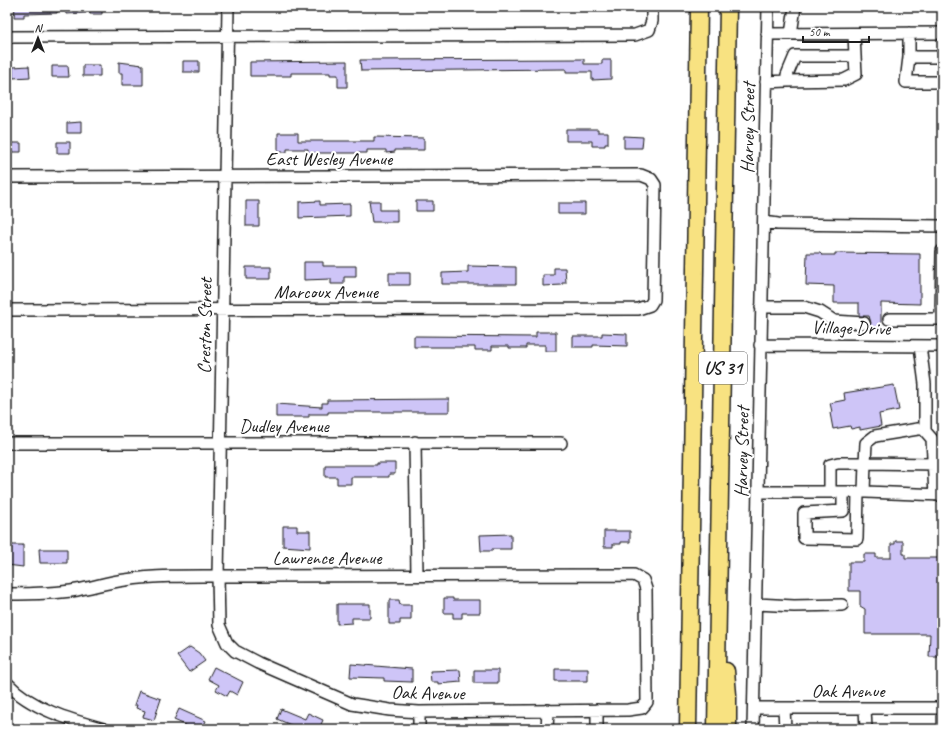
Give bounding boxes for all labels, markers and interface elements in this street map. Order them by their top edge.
north arrow [18,18,58,58]
scale bar [803,18,869,44]
text: N [35,21,44,35]
text: 50 m [809,24,831,40]
street label: Harvey Street [735,80,761,174]
street label: East Wesley Avenue [266,147,394,171]
street label: Creston Street [192,276,218,374]
street label: Marcoux Avenue [274,280,380,304]
street label: Village Drive [812,315,892,341]
road number: US 31 [699,352,747,384]
street label: Harvey Street [729,404,755,498]
street label: Dudley Avenue [239,414,331,438]
street label: Lawrence Avenue [273,546,383,570]
street label: Oak Avenue [811,679,886,703]
street label: Oak Avenue [391,680,467,706]

